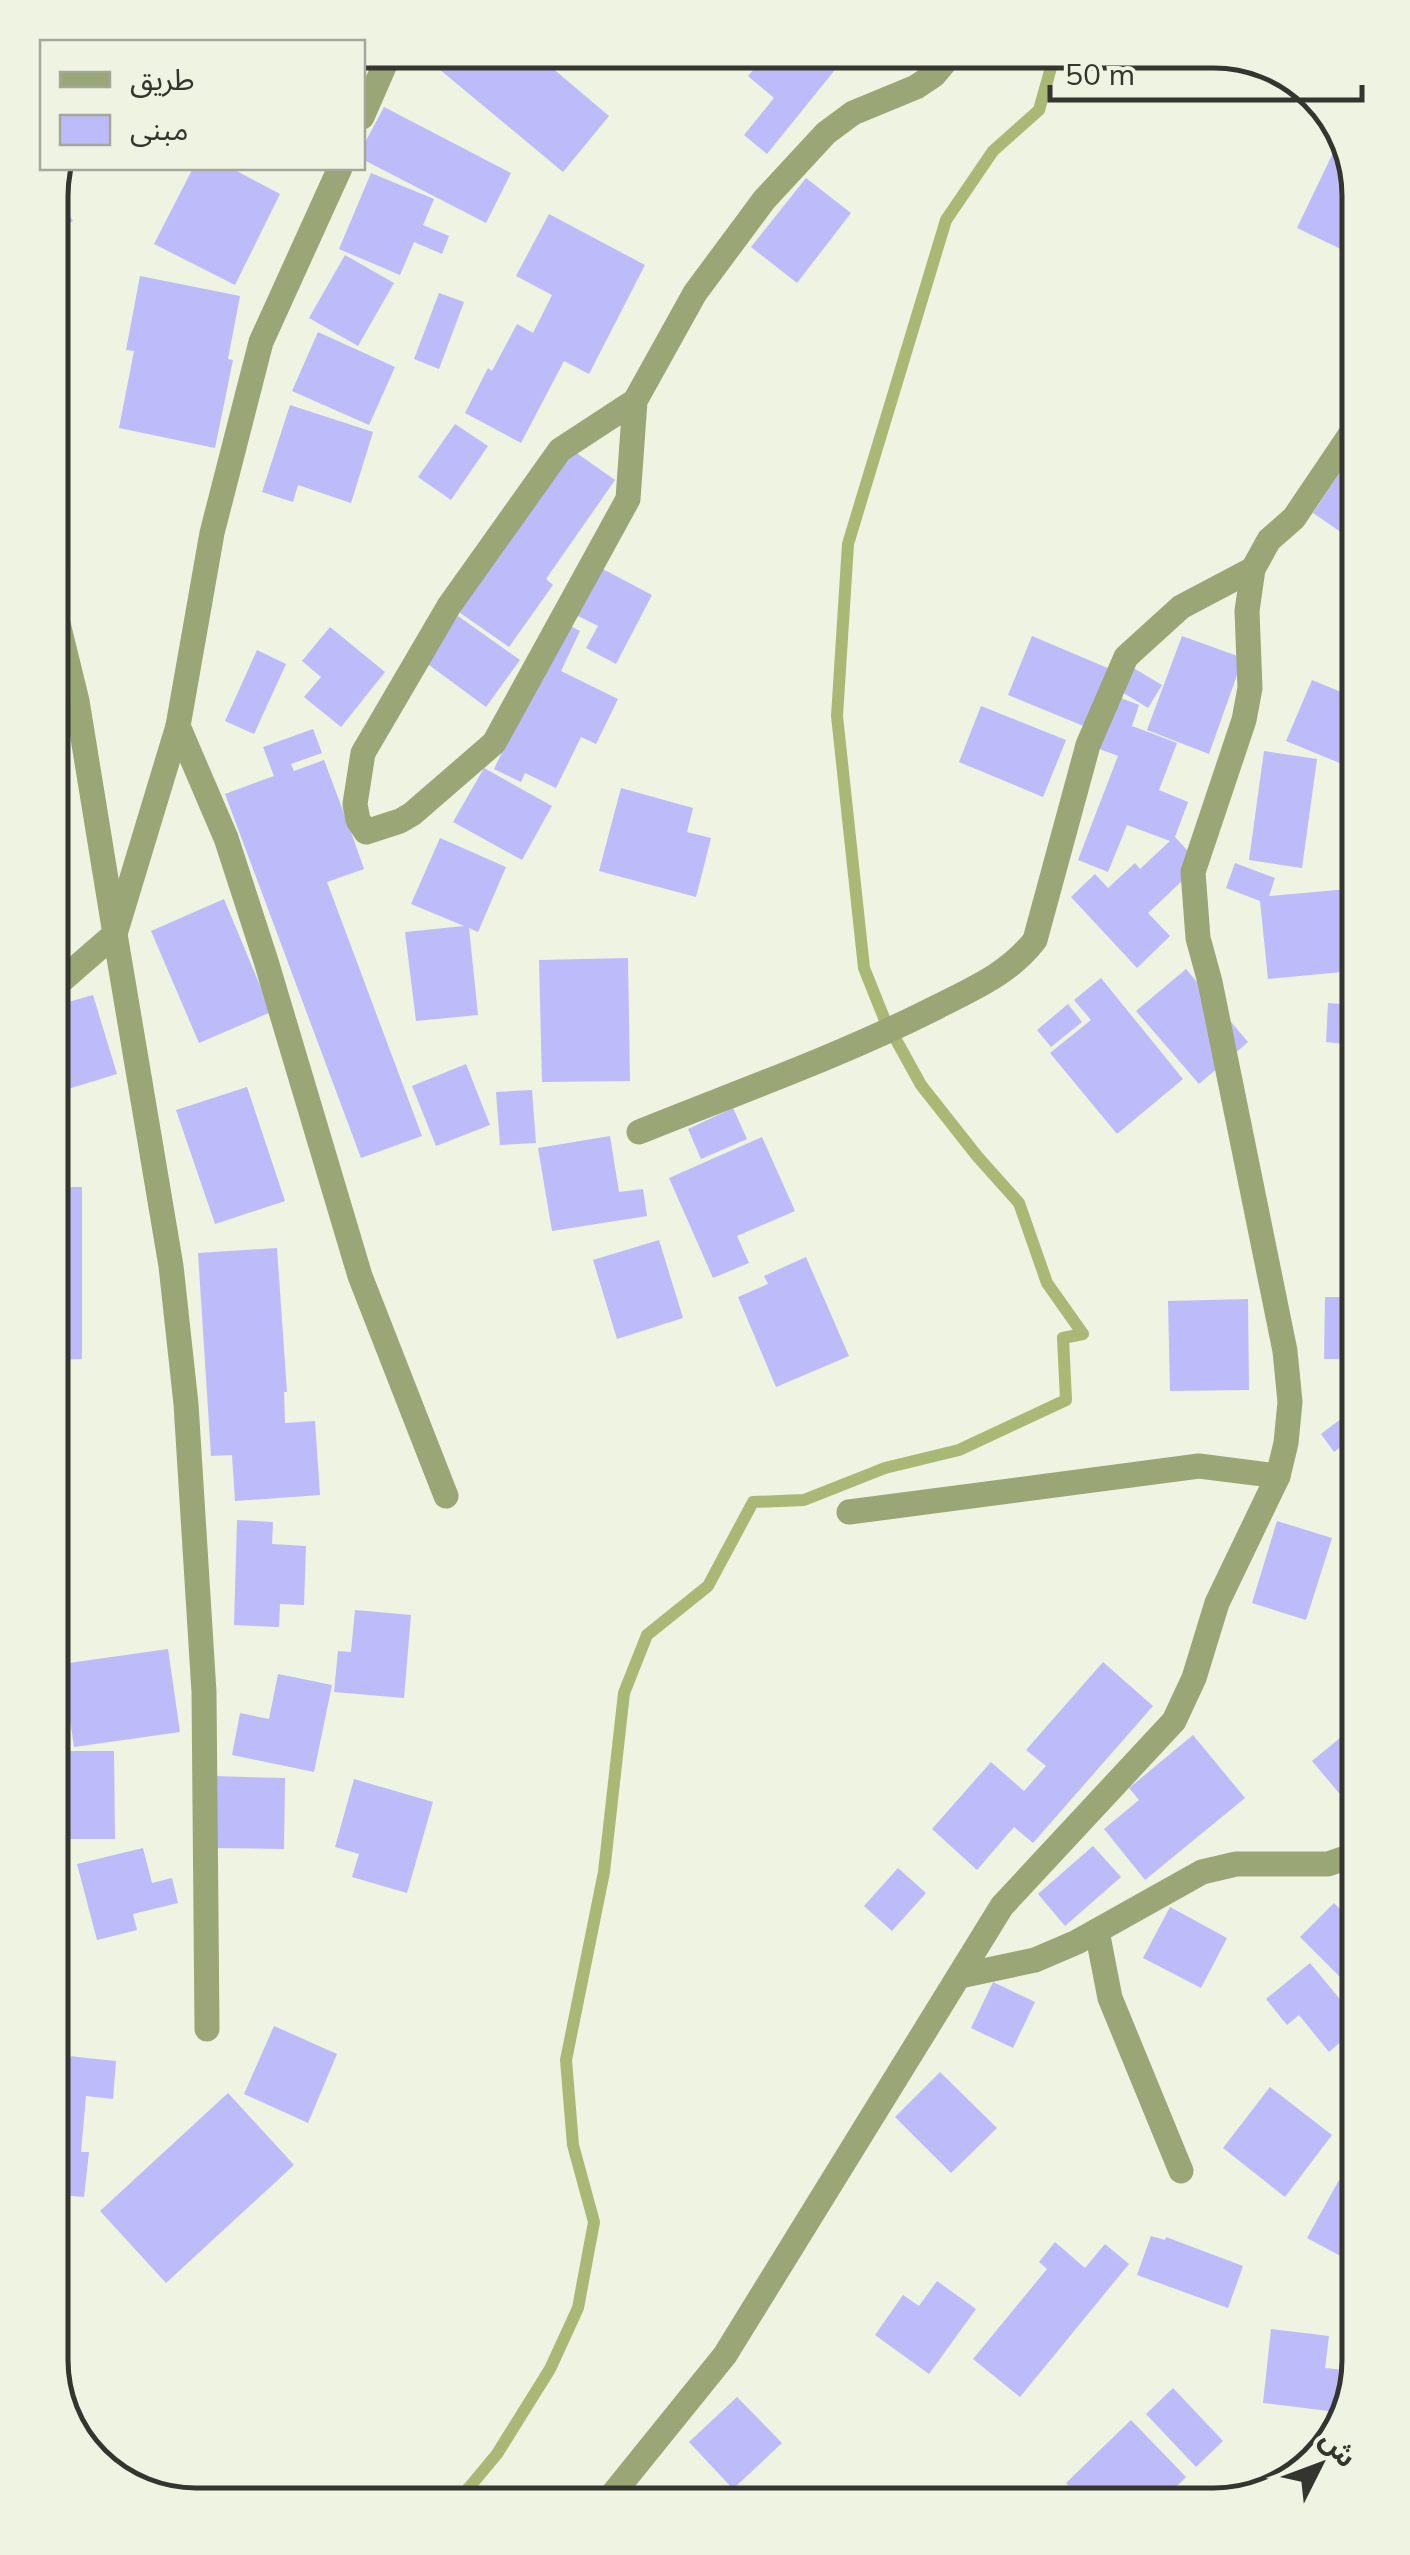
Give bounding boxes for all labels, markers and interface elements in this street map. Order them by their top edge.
legend [40,40,365,170]
scale bar [1050,40,1362,102]
text: 50 m [1065,55,1135,93]
text: طريق [130,60,195,98]
text: مبنى [130,110,188,148]
north arrow [1270,2415,1370,2515]
text: ش [1313,2422,1365,2474]

